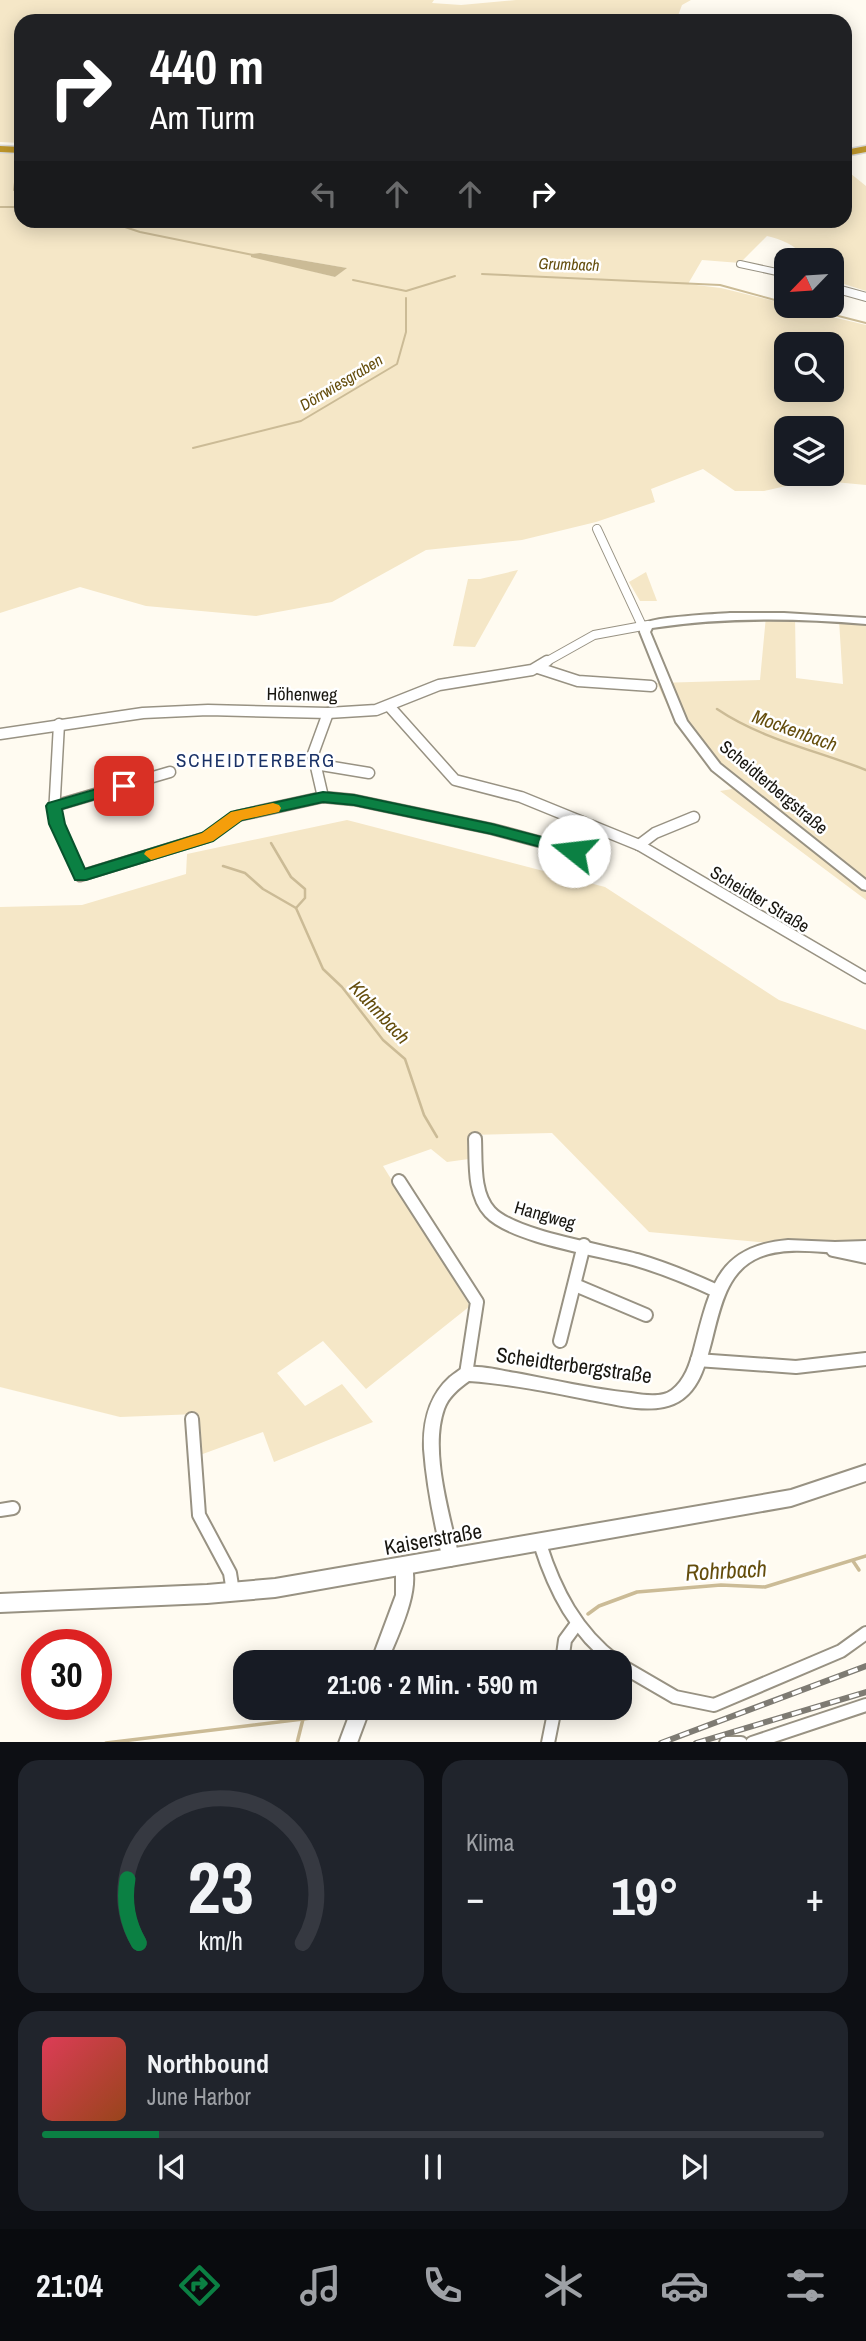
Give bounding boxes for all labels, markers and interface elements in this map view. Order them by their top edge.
text: 440 m [150,33,264,99]
icon: right [35,42,126,133]
text: Am Turm [150,96,255,139]
icon: left [305,175,343,213]
icon: ahead [378,175,416,213]
icon: ahead [451,175,489,213]
icon: right [524,175,562,213]
north arrow [774,248,844,318]
map controls [774,248,844,486]
water label: Grumbach [538,252,600,276]
button: search [774,332,844,402]
water label: Dörrwiesgraben [295,349,387,415]
button: layers [774,416,844,486]
street label: Höhenweg [267,681,338,707]
water label: Mockenbach [749,703,841,757]
street label: Scheidterbergstraße [714,734,834,840]
district label: SCHEIDTERBERG [176,747,336,773]
pin [94,756,154,816]
icon: arrive [105,767,143,805]
position arrow [537,814,611,888]
street label: Scheidter Straße [706,860,814,938]
water label: Klahmbach [344,975,416,1049]
street label: Hangweg [512,1194,579,1236]
street label: Scheidterbergstraße [494,1340,654,1390]
street label: Kaiserstraße [382,1516,484,1562]
water label: Rohrbach [684,1552,768,1588]
speed limit sign: 30 [21,1629,112,1720]
text: 21:06 · 2 Min. · 590 m [327,1667,538,1702]
text: Klima [466,1827,514,1858]
text: 23 [188,1838,254,1936]
text: 19° [611,1861,679,1931]
text: − [466,1872,484,1923]
text: + [806,1872,824,1923]
text: km/h [199,1923,243,1957]
text: Northbound [147,2046,269,2081]
text: June Harbor [147,2081,251,2112]
icon: previous [153,2148,191,2186]
icon: pause [414,2148,452,2186]
icon: next [675,2148,713,2186]
icon: directions [175,2261,224,2310]
icon: music [296,2261,345,2310]
icon: phone [418,2261,467,2310]
icon: climate [539,2261,588,2310]
icon: car [660,2261,709,2310]
icon: filters [781,2261,830,2310]
text: 21:04 [36,2264,103,2307]

